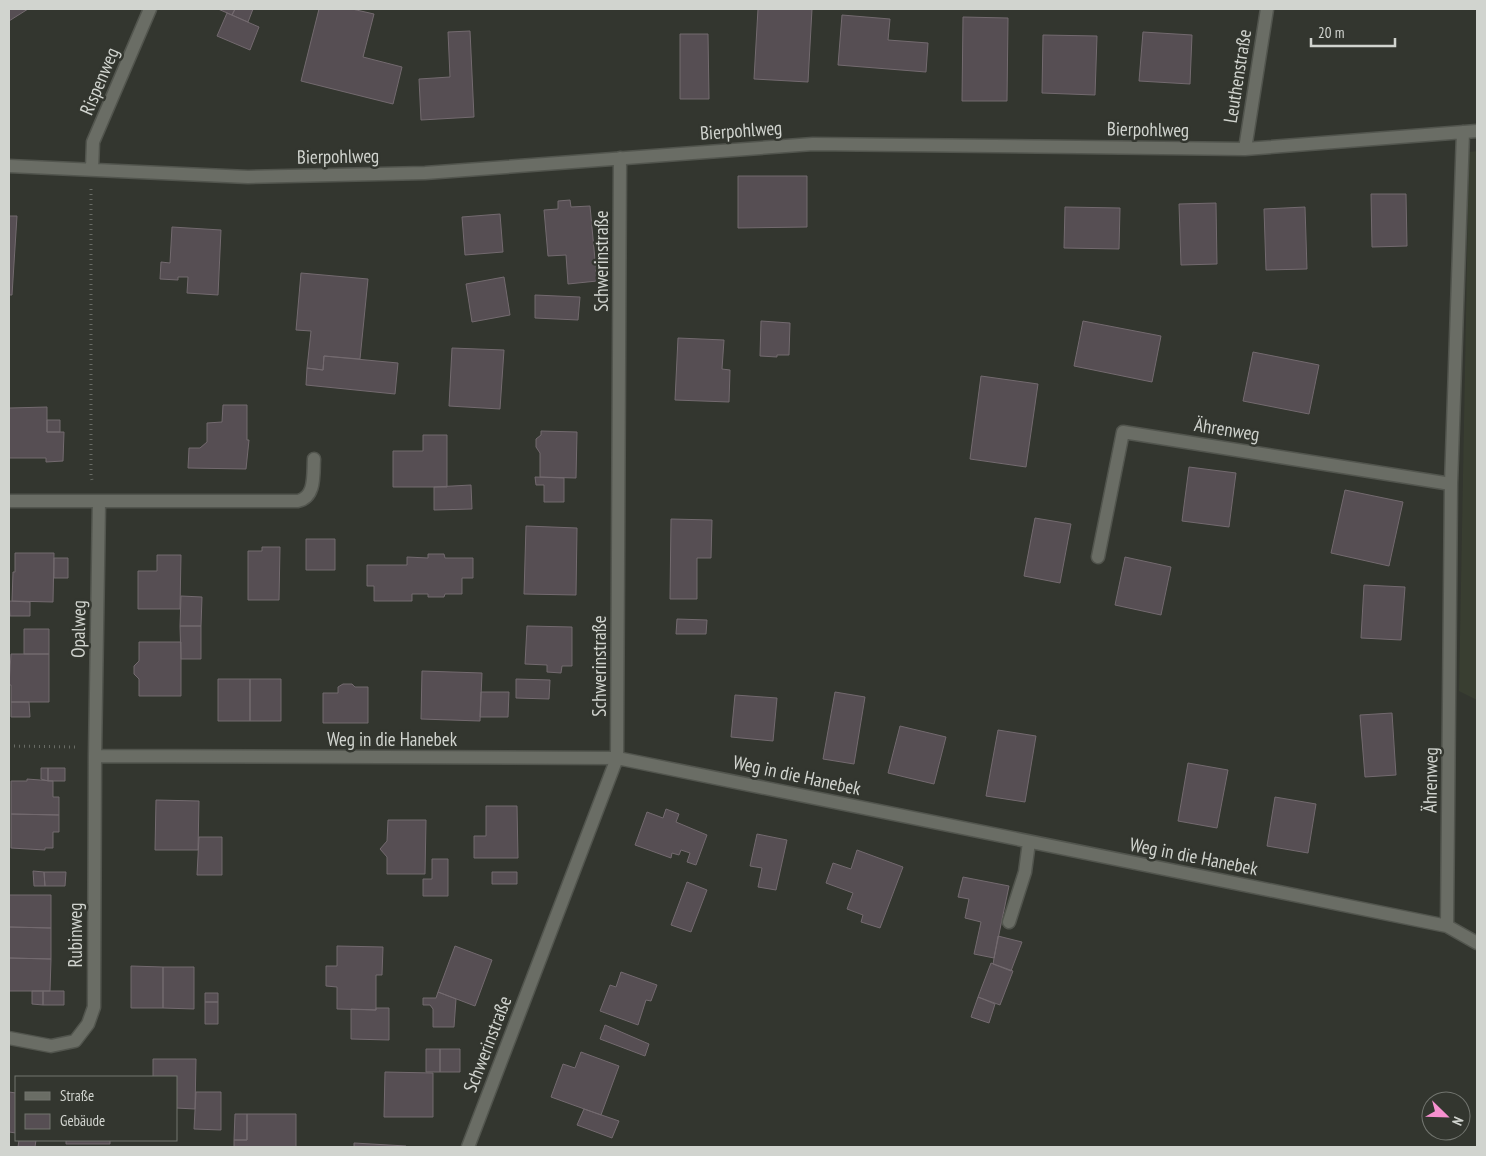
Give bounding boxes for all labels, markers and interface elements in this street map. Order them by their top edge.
scale bar [1311,15,1395,47]
text: 20 m [1318,23,1344,42]
street label: Leuthenstraße [1218,27,1256,125]
street label: Rispenweg [74,44,124,118]
street label: Bierpohlweg [699,115,783,145]
street label: Bierpohlweg [1107,116,1189,142]
street label: Bierpohlweg [297,143,379,169]
street label: Schwerinstraße [589,210,613,312]
street label: Ährenweg [1193,412,1261,446]
street label: Opalweg [65,600,91,658]
street label: Schwerinstraße [587,615,611,717]
street label: Weg in die Hanebek [327,727,458,751]
street label: Ährenweg [1417,747,1443,813]
street label: Weg in die Hanebek [731,750,864,800]
street label: Weg in die Hanebek [1128,832,1261,880]
street label: Rubinweg [63,902,87,968]
street label: Schwerinstraße [458,992,516,1096]
legend [15,1076,178,1141]
text: Straße [60,1086,94,1105]
north arrow [1421,1091,1471,1141]
text: Gebäude [60,1111,105,1130]
text: N [1448,1114,1468,1128]

